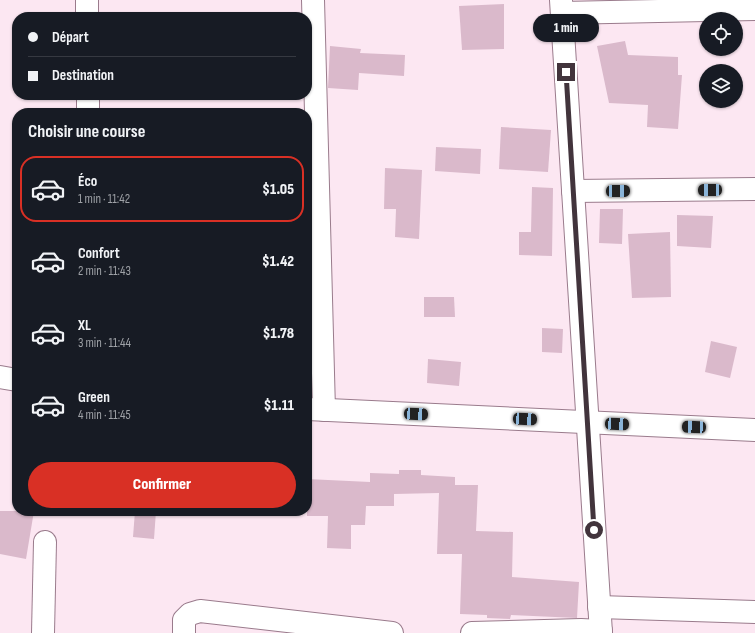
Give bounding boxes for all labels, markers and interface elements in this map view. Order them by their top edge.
map controls [699,12,743,108]
button: locate [699,12,743,56]
callout: 1 min [533,14,599,42]
text: 1 min [554,20,578,36]
text: Départ [52,28,89,47]
route end [557,63,575,81]
button: layers [699,64,743,108]
text: Destination [52,66,114,85]
text: Choisir une course [28,121,145,142]
icon: car [30,171,66,207]
text: Éco [78,172,97,191]
text: $1.05 [262,180,294,199]
car [698,184,722,196]
car [606,185,630,197]
text: 1 min · 11:42 [78,191,130,207]
icon: car [30,243,66,279]
text: Confort [78,244,120,263]
text: $1.42 [262,252,294,271]
text: 2 min · 11:43 [78,263,131,279]
icon: car [30,315,66,351]
text: XL [78,316,91,335]
text: $1.78 [263,324,294,343]
text: 3 min · 11:44 [78,335,131,351]
icon: car [30,387,66,423]
text: Green [78,388,110,407]
text: $1.11 [264,396,294,415]
text: 4 min · 11:45 [78,407,131,423]
car [404,407,428,421]
car [513,412,537,426]
car [605,417,629,431]
car [682,421,706,433]
button: Confirmer [28,462,296,508]
route start [585,521,603,539]

